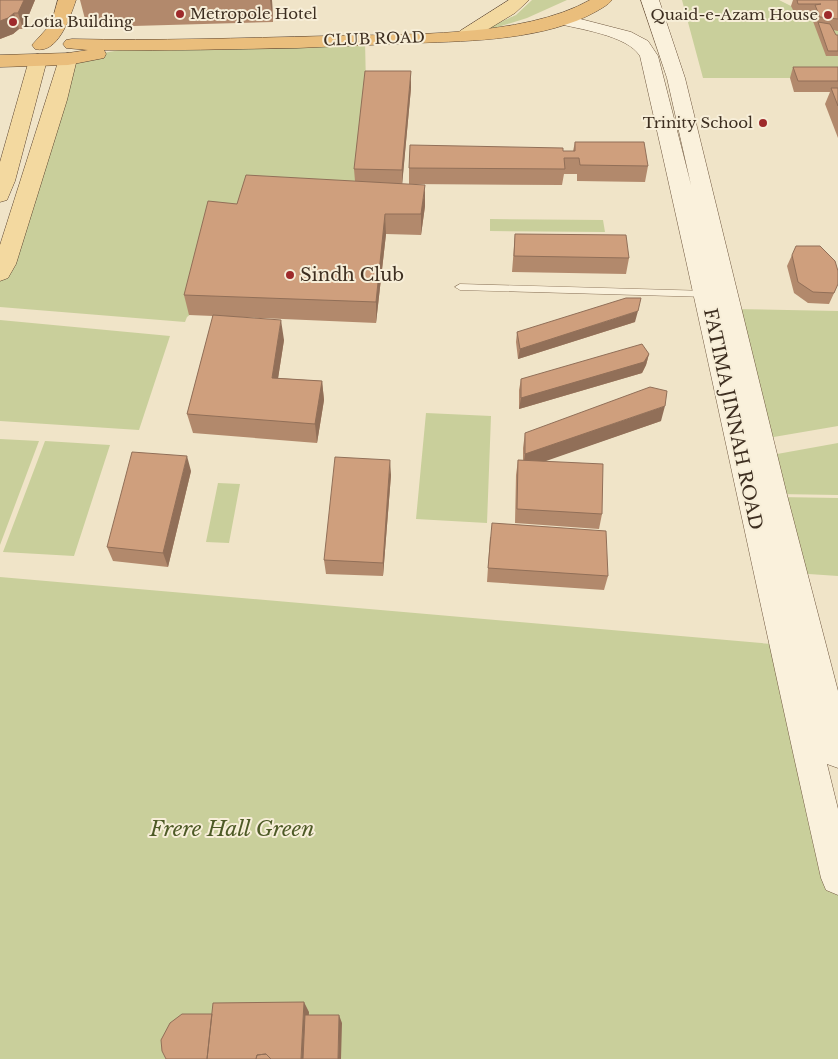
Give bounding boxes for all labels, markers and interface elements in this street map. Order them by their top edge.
place label: Metropole Hotel [190,4,317,23]
place label: Quaid-e-Azam House [651,5,818,24]
marker: Metropole Hotel [174,8,186,20]
marker: Quaid-e-Azam House [822,9,834,21]
place label: Lotia Building [23,12,134,31]
marker: Lotia Building [7,16,19,28]
street label: CLUB ROAD [323,27,425,50]
place label: Trinity School [643,113,753,132]
marker: Trinity School [757,117,769,129]
place label: Sindh Club [300,264,404,286]
marker: Sindh Club [284,269,296,281]
street label: FATIMA JINNAH ROAD [699,306,767,532]
park label: Frere Hall Green [149,816,314,842]

